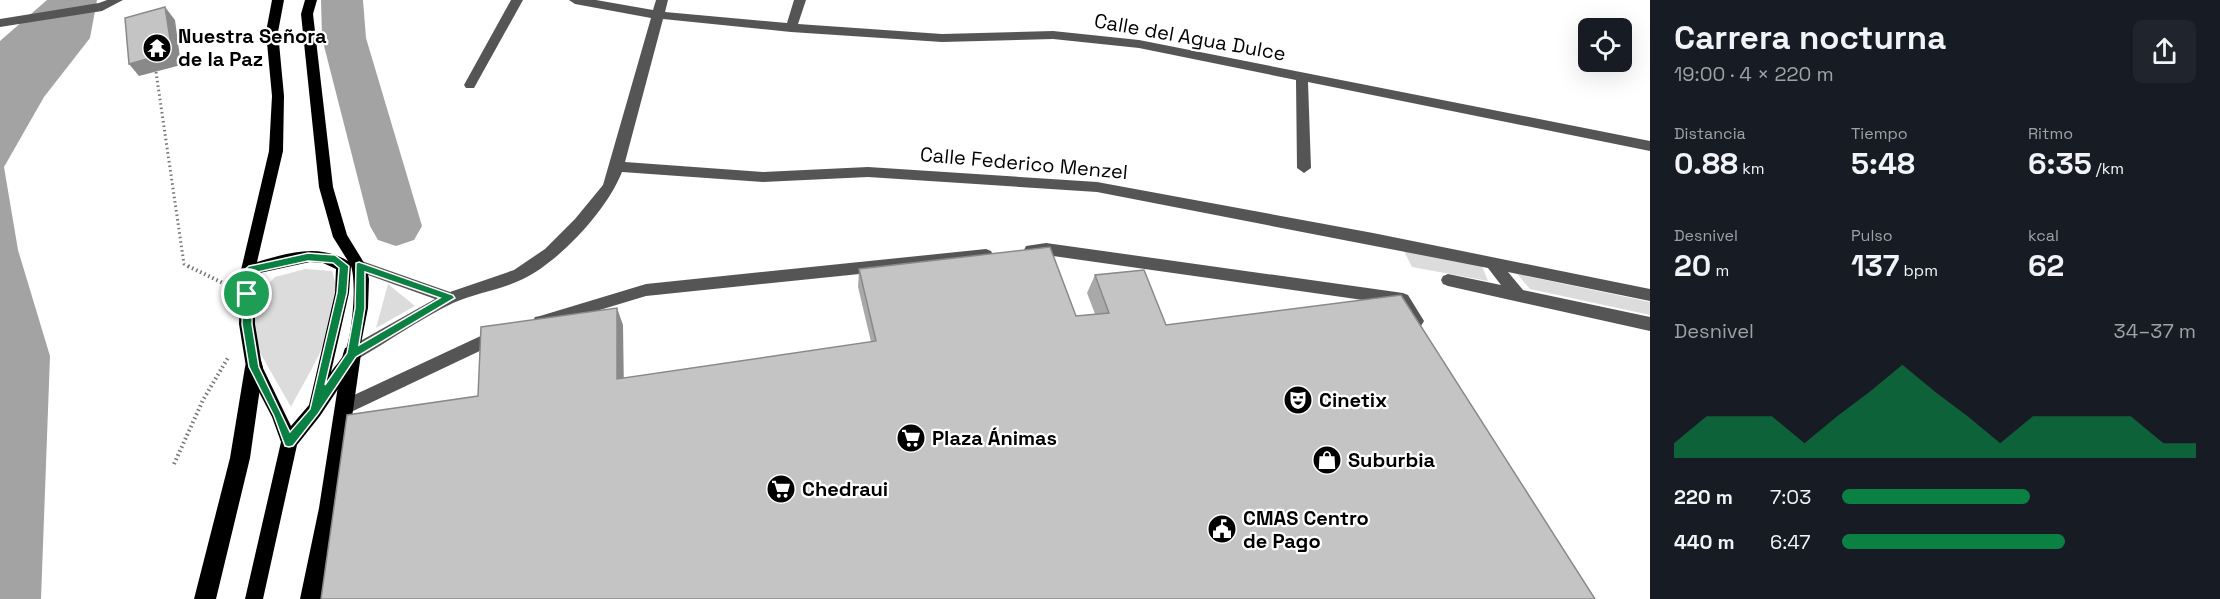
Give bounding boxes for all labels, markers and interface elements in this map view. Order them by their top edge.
street label: Calle del Agua Dulce [1092,7,1288,67]
text: Carrera nocturna [1674,17,1946,59]
map controls [1578,18,1632,72]
button: locate [1578,18,1632,72]
button: share [2133,20,2196,83]
place label: Nuestra Señora de la Paz [178,23,327,72]
temple icon: Nuestra Señora de la Paz [141,32,173,64]
text: 19:00 · 4 × 220 m [1674,61,1834,87]
text: Distancia [1674,123,1746,144]
text: Tiempo [1851,123,1908,144]
text: Ritmo [2028,123,2073,144]
street label: Calle Federico Menzel [919,141,1129,185]
text: 0.88 [1674,144,1738,183]
text: 5:48 [1851,144,1915,183]
text: 6:35 [2028,144,2092,183]
text: km [1738,158,1765,179]
text: /km [2092,158,2124,179]
text: Desnivel [1674,225,1738,246]
text: Pulso [1851,225,1893,246]
text: kcal [2028,225,2059,246]
text: 20 [1674,246,1711,285]
text: 137 [1851,246,1899,285]
text: 62 [2028,246,2064,285]
text: m [1711,260,1729,281]
text: bpm [1899,260,1938,281]
pin [221,268,272,319]
icon: arrive [230,277,263,310]
text: Desnivel [1674,318,1754,344]
text: 34–37 m [2114,318,2196,344]
theatre icon: Cinetix [1282,384,1314,416]
place label: Cinetix [1319,387,1387,413]
supermarket icon: Plaza Ánimas [895,422,927,454]
place label: Plaza Ánimas [932,425,1057,451]
shop icon: Suburbia [1311,444,1343,476]
place label: Suburbia [1348,447,1436,473]
supermarket icon: Chedraui [765,473,797,505]
place label: Chedraui [802,476,888,502]
text: 220 m [1674,484,1733,510]
text: 7:03 [1770,484,1811,510]
place label: CMAS Centro de Pago [1243,505,1369,554]
public building icon: CMAS Centro de Pago [1206,513,1238,545]
text: 440 m [1674,529,1735,555]
text: 6:47 [1770,529,1810,555]

